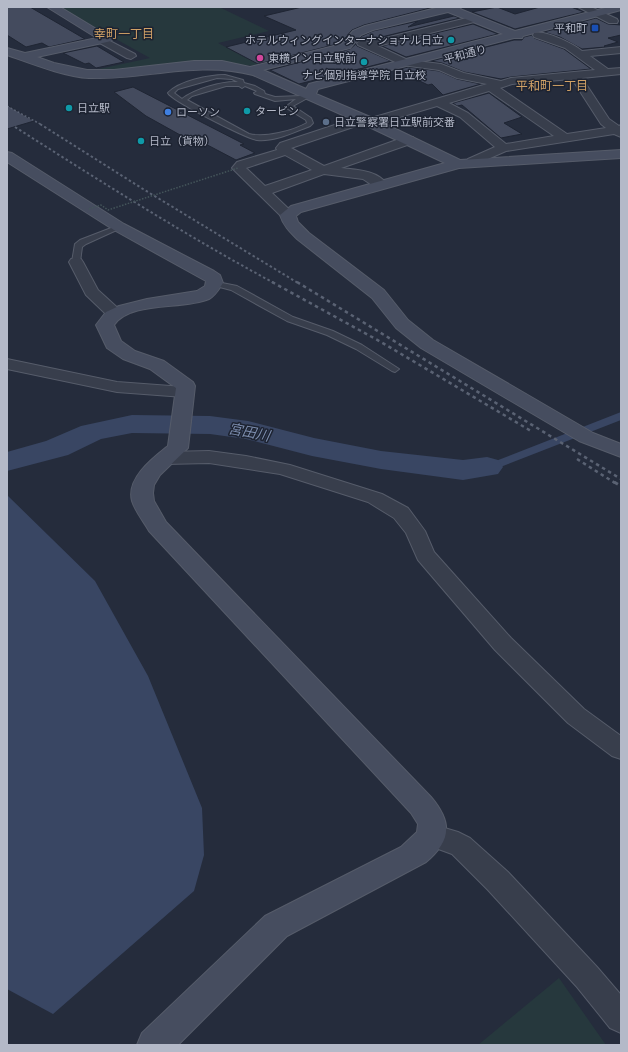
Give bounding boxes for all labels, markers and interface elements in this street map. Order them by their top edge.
place label: 平和町 [554,22,587,35]
marker: 平和町 [590,23,600,33]
district label: 幸町一丁目 [94,27,154,41]
place label: ホテルウィングインターナショナル日立 [245,34,443,47]
marker: ホテルウィングインターナショナル日立 [446,35,456,45]
street label: 平和通り [442,43,488,66]
place label: 東横イン日立駅前 [268,52,356,65]
marker: 東横イン日立駅前 [255,53,265,63]
marker: ナビ個別指導学院 日立校 [359,57,369,67]
place label: ナビ個別指導学院 日立校 [302,69,426,82]
district label: 平和町一丁目 [516,79,588,93]
place label: 日立駅 [77,102,110,115]
marker: 日立駅 [64,103,74,113]
place label: タービン [255,105,299,118]
place label: ローソン [176,106,220,119]
marker: タービン [242,106,252,116]
marker: ローソン [163,107,173,117]
place label: 日立警察署日立駅前交番 [334,116,455,129]
marker: 日立警察署日立駅前交番 [321,117,331,127]
place label: 日立（貨物） [149,135,215,148]
marker: 日立（貨物） [136,136,146,146]
water label: 宮田川 [227,420,273,445]

